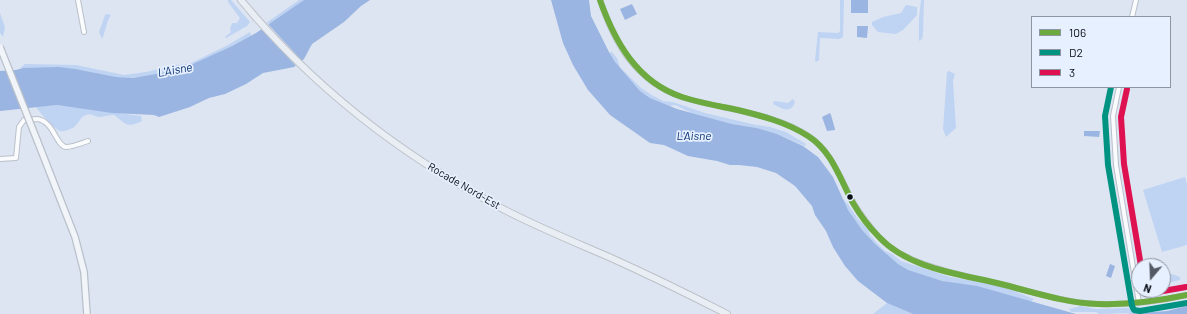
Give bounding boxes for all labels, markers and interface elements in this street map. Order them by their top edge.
legend [1031,16,1171,88]
text: 106 [1069,25,1086,39]
text: D2 [1069,45,1083,59]
water label: L'Aisne [157,60,193,80]
text: 3 [1069,65,1075,79]
water label: L'Aisne [677,129,711,143]
street label: Rocade Nord-Est [425,160,503,212]
unlabelled marker [845,192,855,202]
north arrow [1131,258,1171,298]
text: N [1142,282,1153,296]

